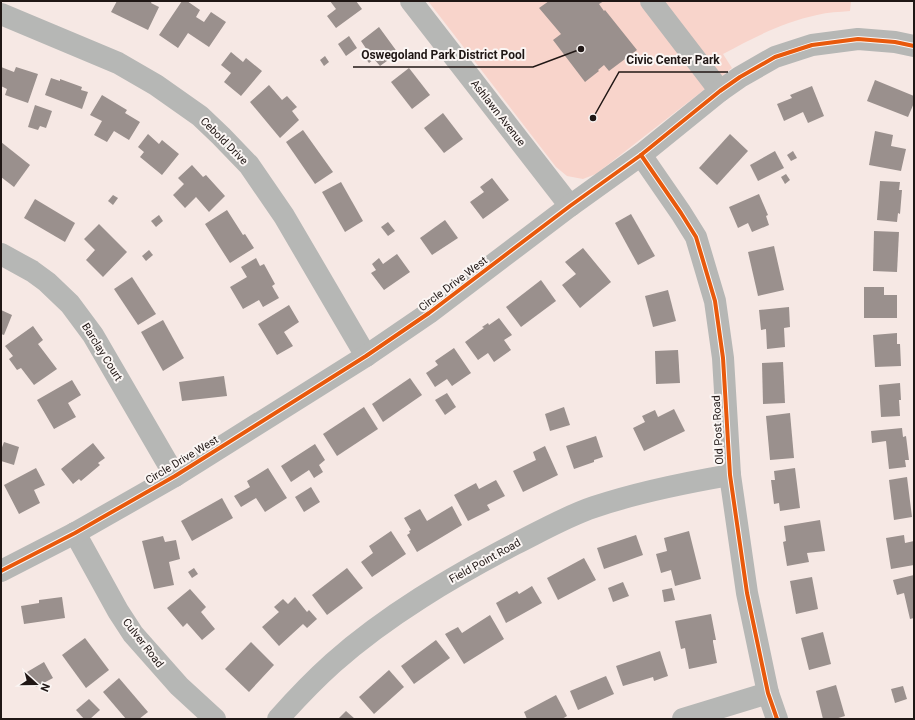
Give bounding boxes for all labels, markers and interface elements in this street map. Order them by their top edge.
callout: Oswegoland Park District Pool [353,43,533,67]
text: Oswegoland Park District Pool [361,48,525,62]
callout: Civic Center Park [619,48,728,72]
text: Civic Center Park [626,53,720,67]
street label: Ashlawn Avenue [468,77,528,149]
street label: Cebold Drive [198,115,251,168]
street label: Circle Drive West [416,254,490,314]
street label: Barclay Court [79,321,125,384]
street label: Old Post Road [710,395,726,465]
street label: Circle Drive West [143,433,221,487]
street label: Field Point Road [447,536,523,586]
street label: Culver Road [120,616,166,670]
north arrow [16,664,56,704]
text: N [37,681,52,694]

